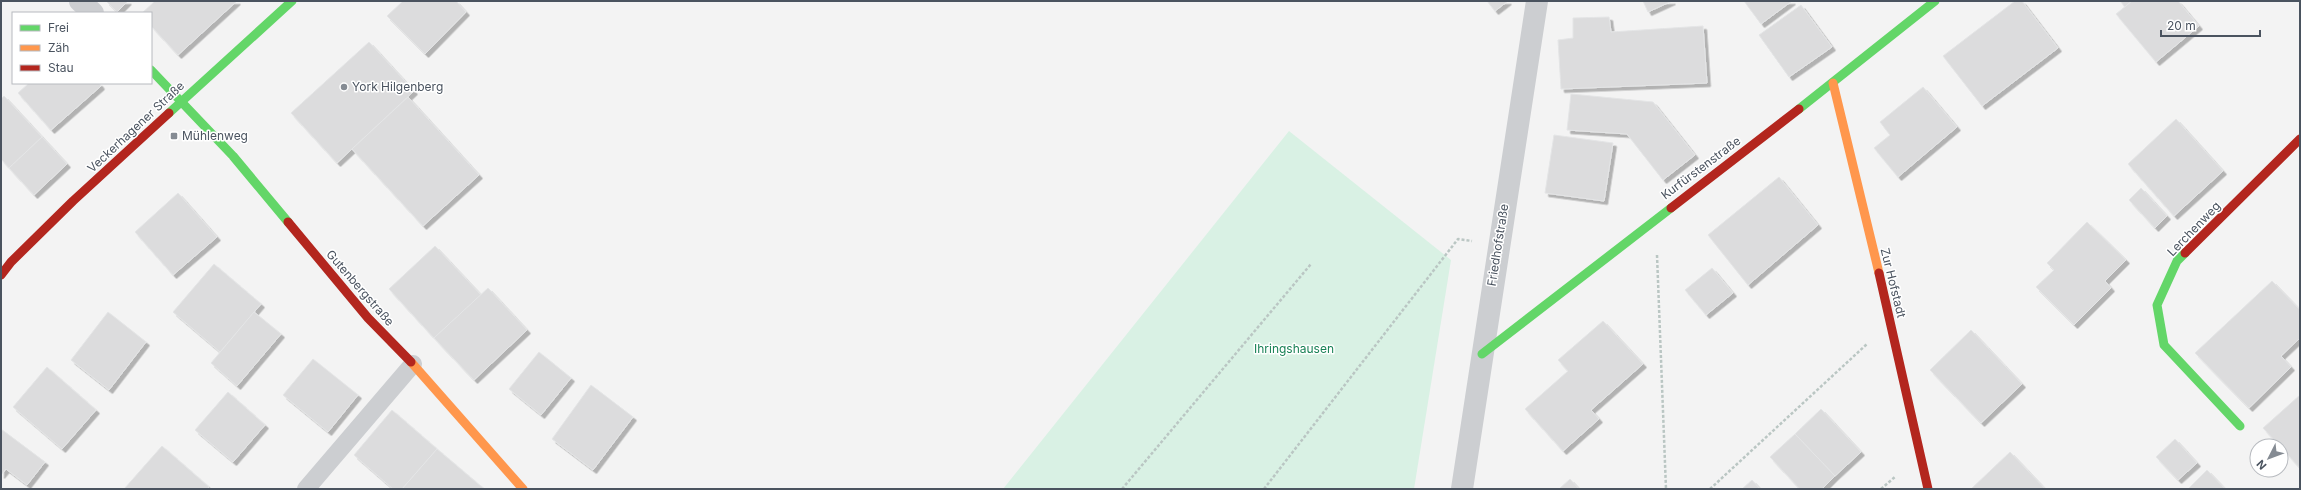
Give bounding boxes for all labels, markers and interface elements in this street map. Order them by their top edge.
legend [12,12,152,84]
scale bar [2161,12,2260,38]
text: 20 m [2167,18,2196,33]
text: Frei [48,20,69,35]
text: Zäh [48,40,69,55]
text: Stau [48,60,74,75]
street label: Veckerhagener Straße [84,78,187,175]
place label: York Hilgenberg [352,79,443,94]
marker: York Hilgenberg [339,82,349,92]
place label: Mühlenweg [182,128,248,143]
marker: Mühlenweg [169,131,179,141]
street label: Kurfürstenstraße [1658,133,1743,202]
street label: Lerchenweg [2164,198,2223,259]
street label: Friedhofstraße [1484,203,1511,287]
street label: Zur Hofstadt [1878,246,1909,319]
street label: Gutenbergstraße [323,247,397,329]
park label: Ihringshausen [1254,341,1334,356]
north arrow [2249,438,2289,478]
text: N [2254,457,2270,472]

